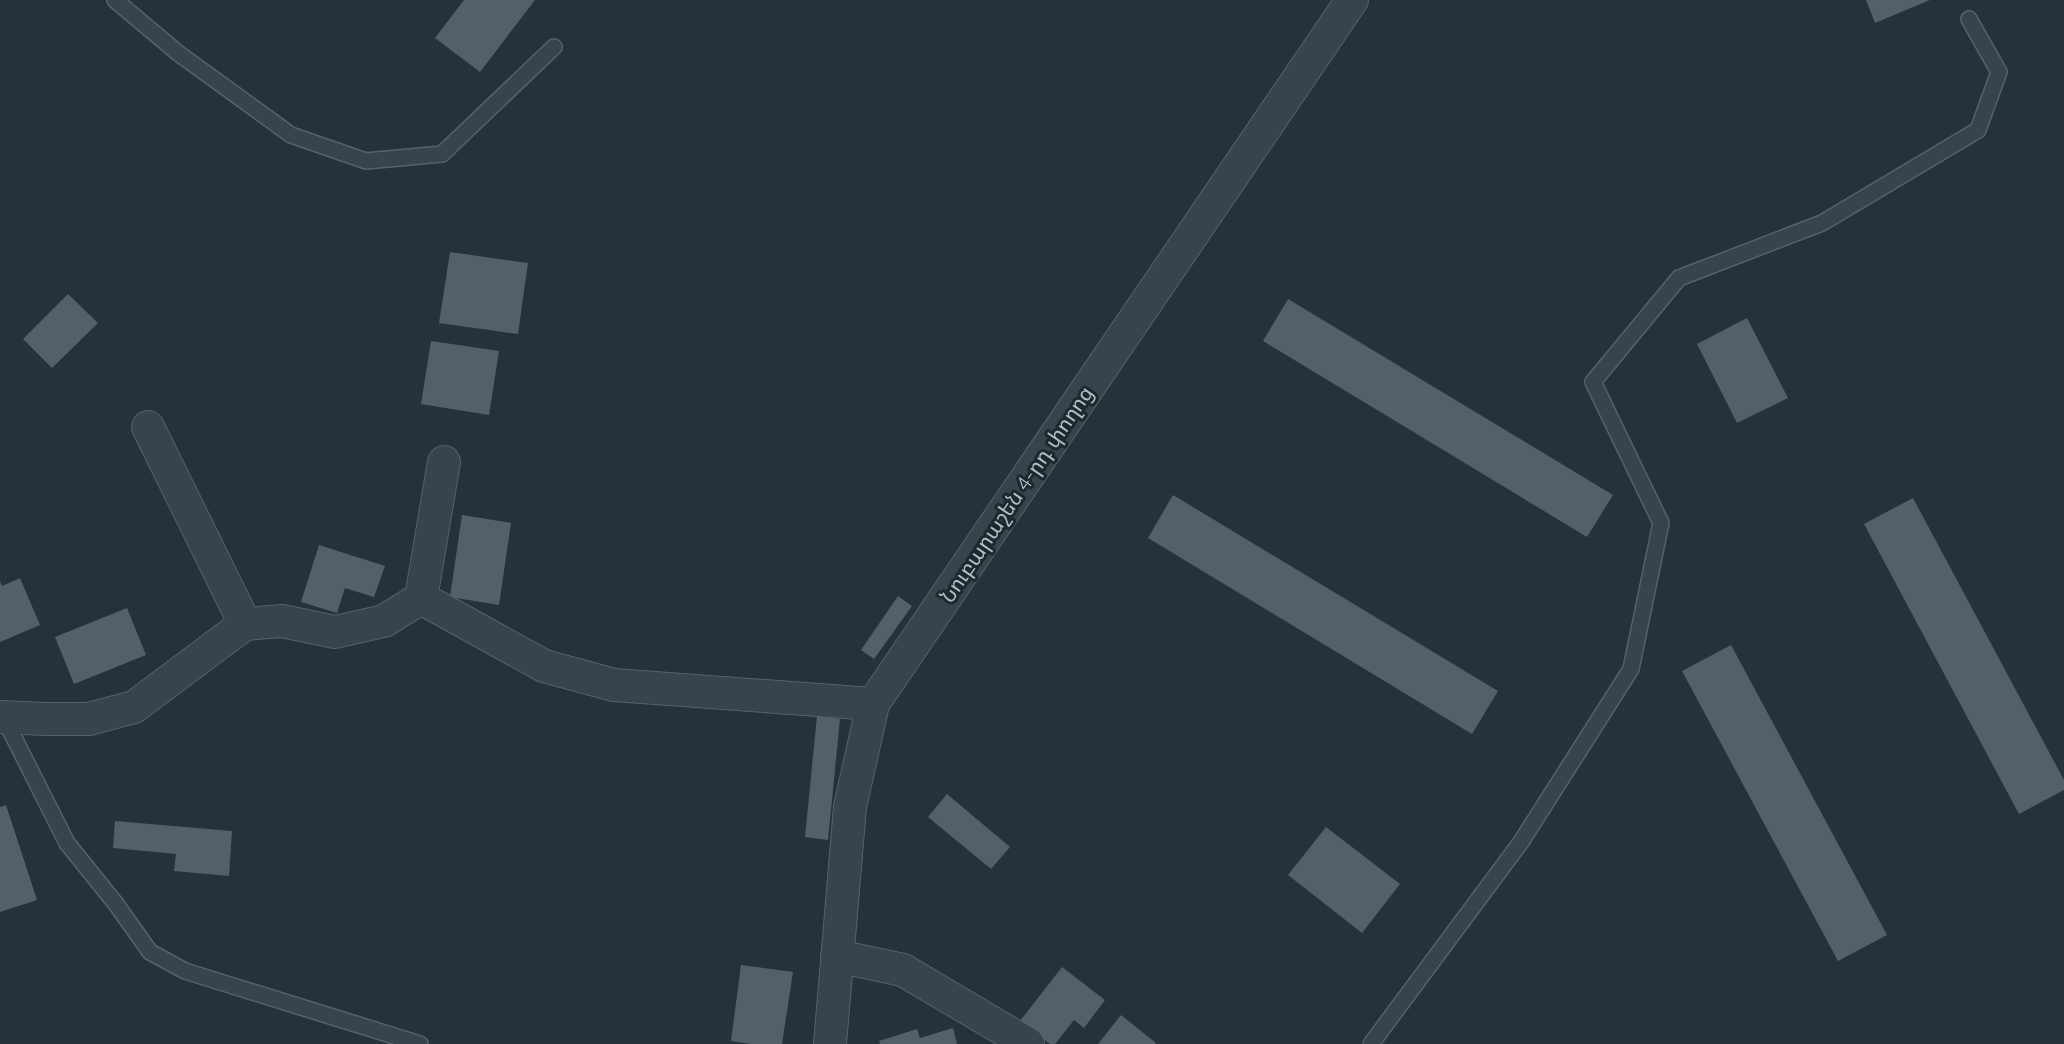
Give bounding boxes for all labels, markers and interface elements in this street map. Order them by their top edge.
street label: Նուբարաշեն 4-րդ փողոց [934,381,1098,607]

